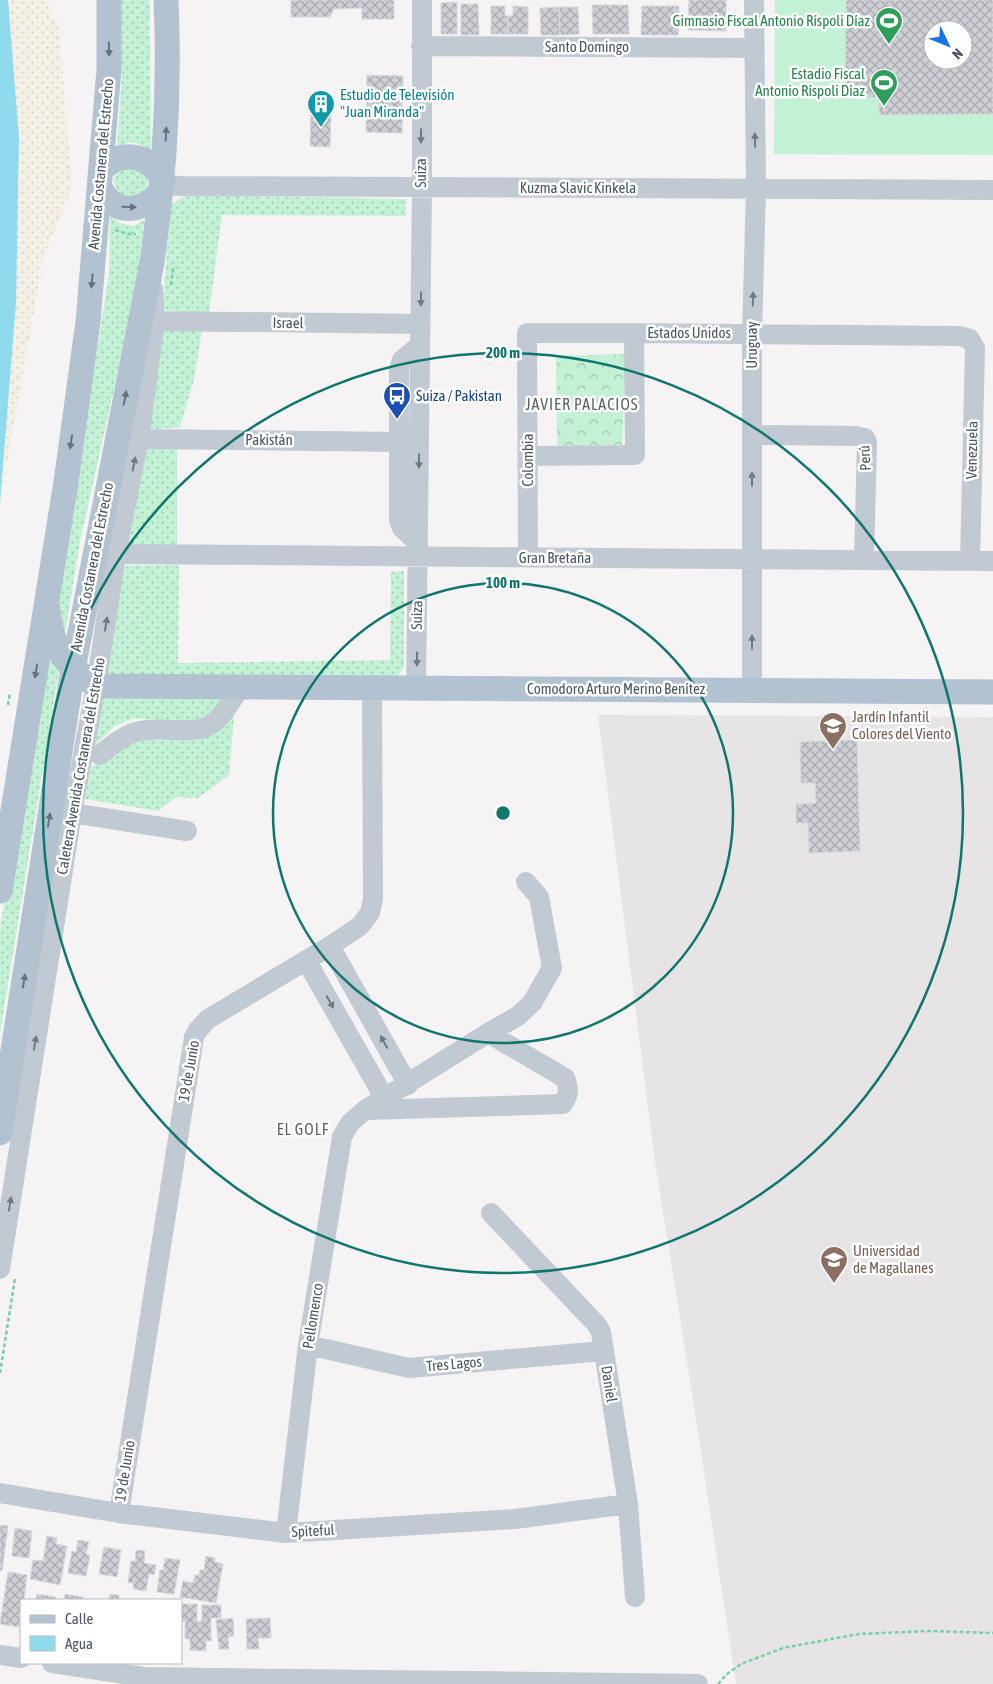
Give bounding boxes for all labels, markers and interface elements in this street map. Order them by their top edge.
sports icon: Gimnasio Fiscal Antonio Ríspoli Díaz [874,6,904,45]
place label: Gimnasio Fiscal Antonio Ríspoli Díaz [673,12,871,29]
north arrow [923,20,973,70]
street label: Santo Domingo [545,38,629,55]
one-way arrow [105,41,113,57]
text: N [949,45,966,62]
place label: Estadio Fiscal Antonio Ríspoli Díaz [755,65,866,99]
sports icon: Estadio Fiscal Antonio Ríspoli Díaz [869,68,899,107]
street label: Avenida Costanera del Estrecho [85,78,116,250]
place label: Estudio de Televisión "Juan Miranda" [340,86,455,120]
building icon: Estudio de Televisión "Juan Miranda" [306,89,336,128]
one-way arrow [162,125,170,141]
one-way arrow [417,128,425,144]
one-way arrow [751,132,759,148]
street label: Suiza [412,158,429,188]
street label: Kuzma Slavic Kinkela [520,179,636,196]
one-way arrow [121,204,137,212]
one-way arrow [88,273,96,289]
one-way arrow [417,291,425,307]
one-way arrow [749,291,757,307]
street label: Israel [272,314,304,331]
street label: Uruguay [743,321,760,369]
street label: Estados Unidos [647,324,731,341]
text: 200 m [486,344,520,361]
bus stop icon: Suiza / Pakistan [382,381,412,420]
place label: Suiza / Pakistan [416,387,502,404]
one-way arrow [121,390,129,405]
district label: JAVIER PALACIOS [526,395,638,413]
street label: Venezuela [962,421,981,479]
street label: Pakistán [245,431,293,448]
street label: Colombia [519,433,536,487]
one-way arrow [67,434,75,450]
street label: Perú [855,445,874,471]
one-way arrow [415,453,423,469]
one-way arrow [130,457,138,472]
one-way arrow [748,471,756,487]
street label: Avenida Costanera del Estrecho [67,481,116,653]
street label: Gran Bretaña [519,549,591,566]
text: 100 m [486,574,520,591]
street label: Suiza [408,600,425,630]
one-way arrow [102,616,110,632]
one-way arrow [748,634,756,650]
one-way arrow [412,651,420,667]
street label: Caletera Avenida Costanera del Estrecho [53,656,108,876]
one-way arrow [31,664,39,680]
street label: Comodoro Arturo Merino Benítez [527,680,706,697]
place label: Jardín Infantil Colores del Viento [852,708,951,742]
school or university icon: Jardín Infantil Colores del Viento [818,711,848,750]
centre of rings [494,804,512,822]
one-way arrow [46,812,54,828]
one-way arrow [20,972,28,988]
one-way arrow [325,996,334,1009]
one-way arrow [32,1035,40,1051]
one-way arrow [380,1035,388,1049]
street label: 19 de Junio [175,1039,202,1103]
district label: EL GOLF [277,1120,329,1138]
one-way arrow [7,1195,15,1211]
place label: Universidad de Magallanes [853,1242,933,1276]
school or university icon: Universidad de Magallanes [819,1245,849,1284]
street label: Pellomenco [299,1282,326,1350]
street label: Tres Lagos [426,1353,482,1374]
street label: Daniel [598,1364,621,1403]
street label: 19 de Junio [111,1439,138,1503]
street label: Spiteful [291,1521,335,1540]
legend [20,1599,182,1664]
text: Calle [65,1610,94,1627]
text: Agua [65,1635,93,1652]

